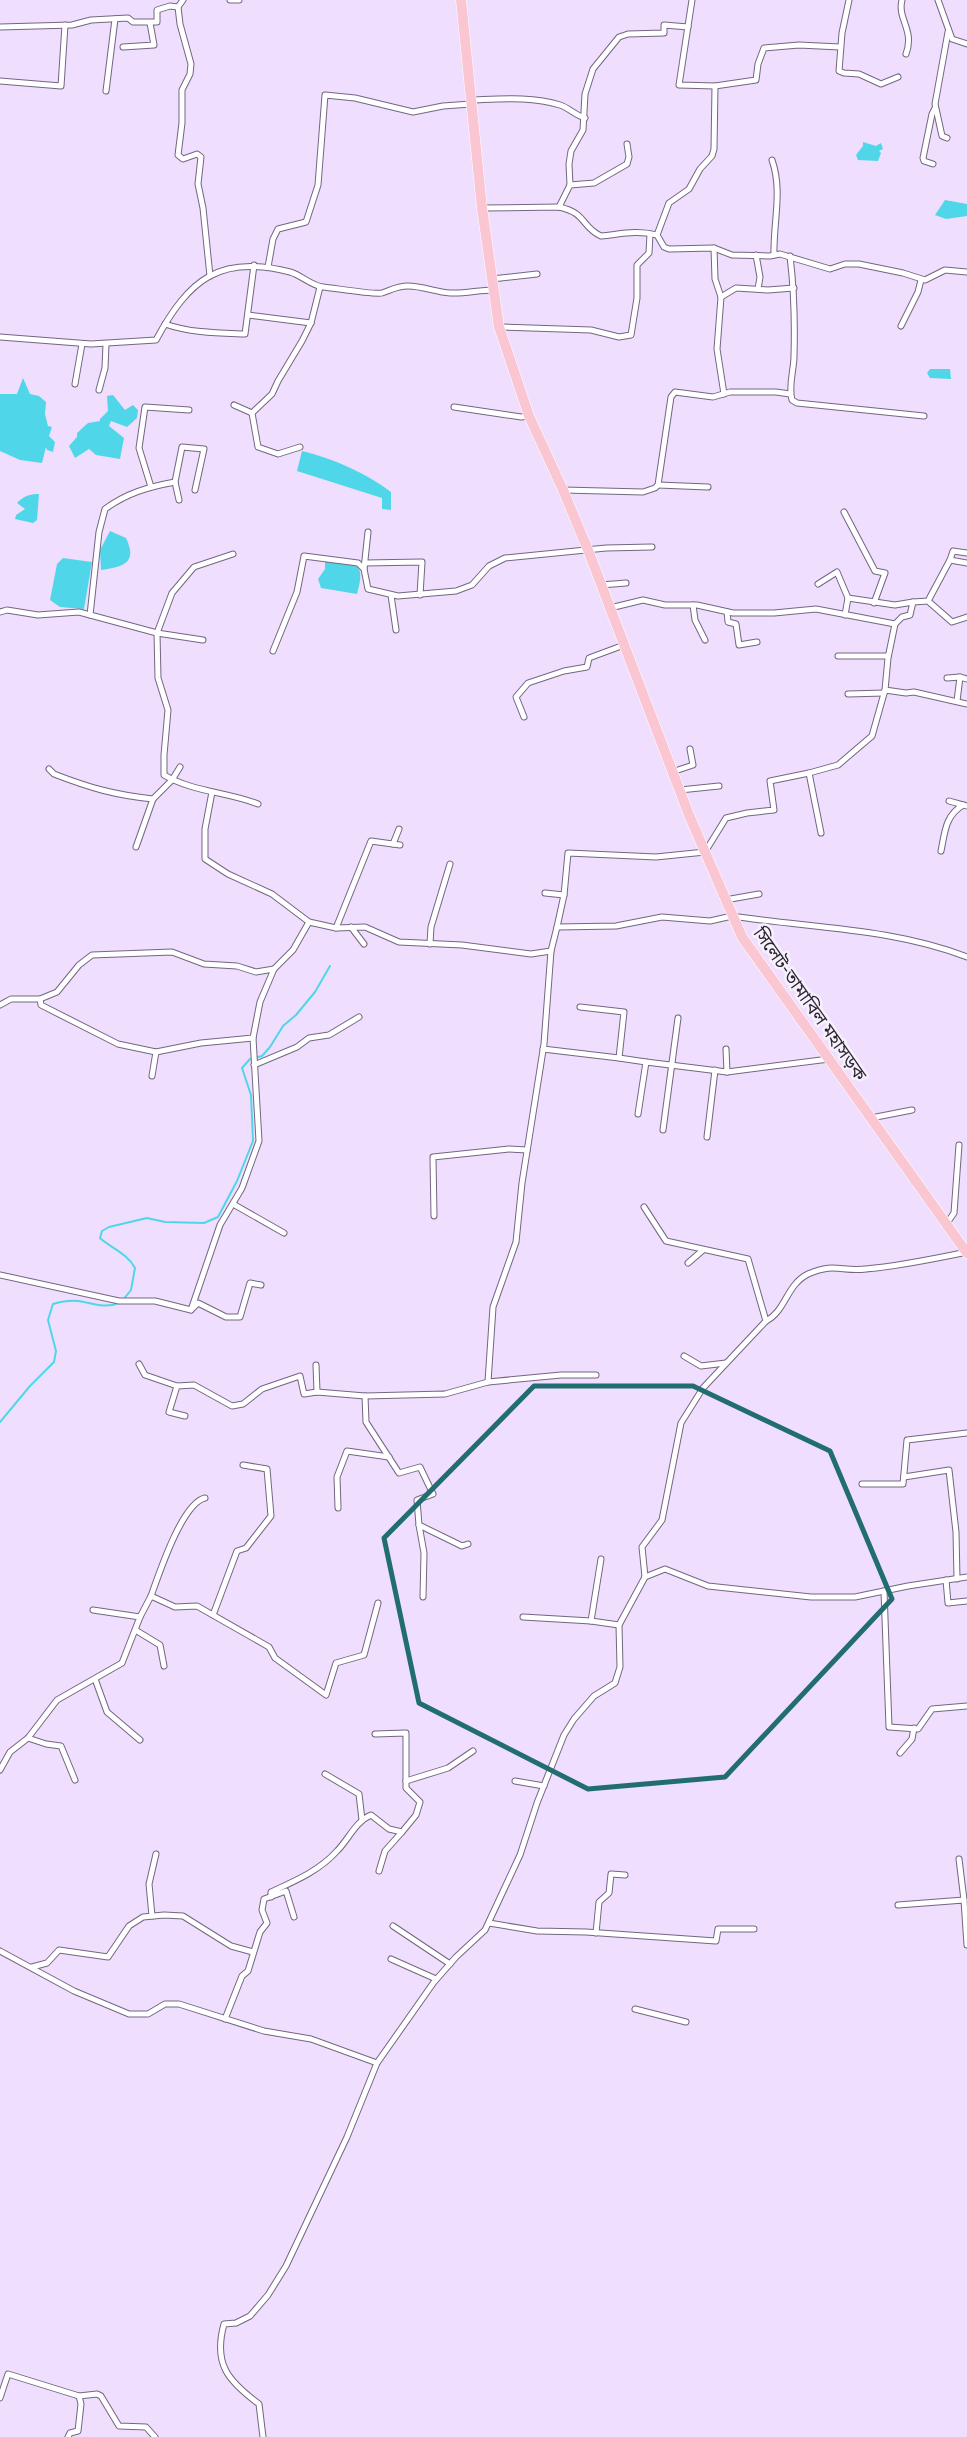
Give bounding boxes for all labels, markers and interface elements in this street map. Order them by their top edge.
street label: সিলেট-তামাবিল মহাসড়ক [748,922,872,1085]

